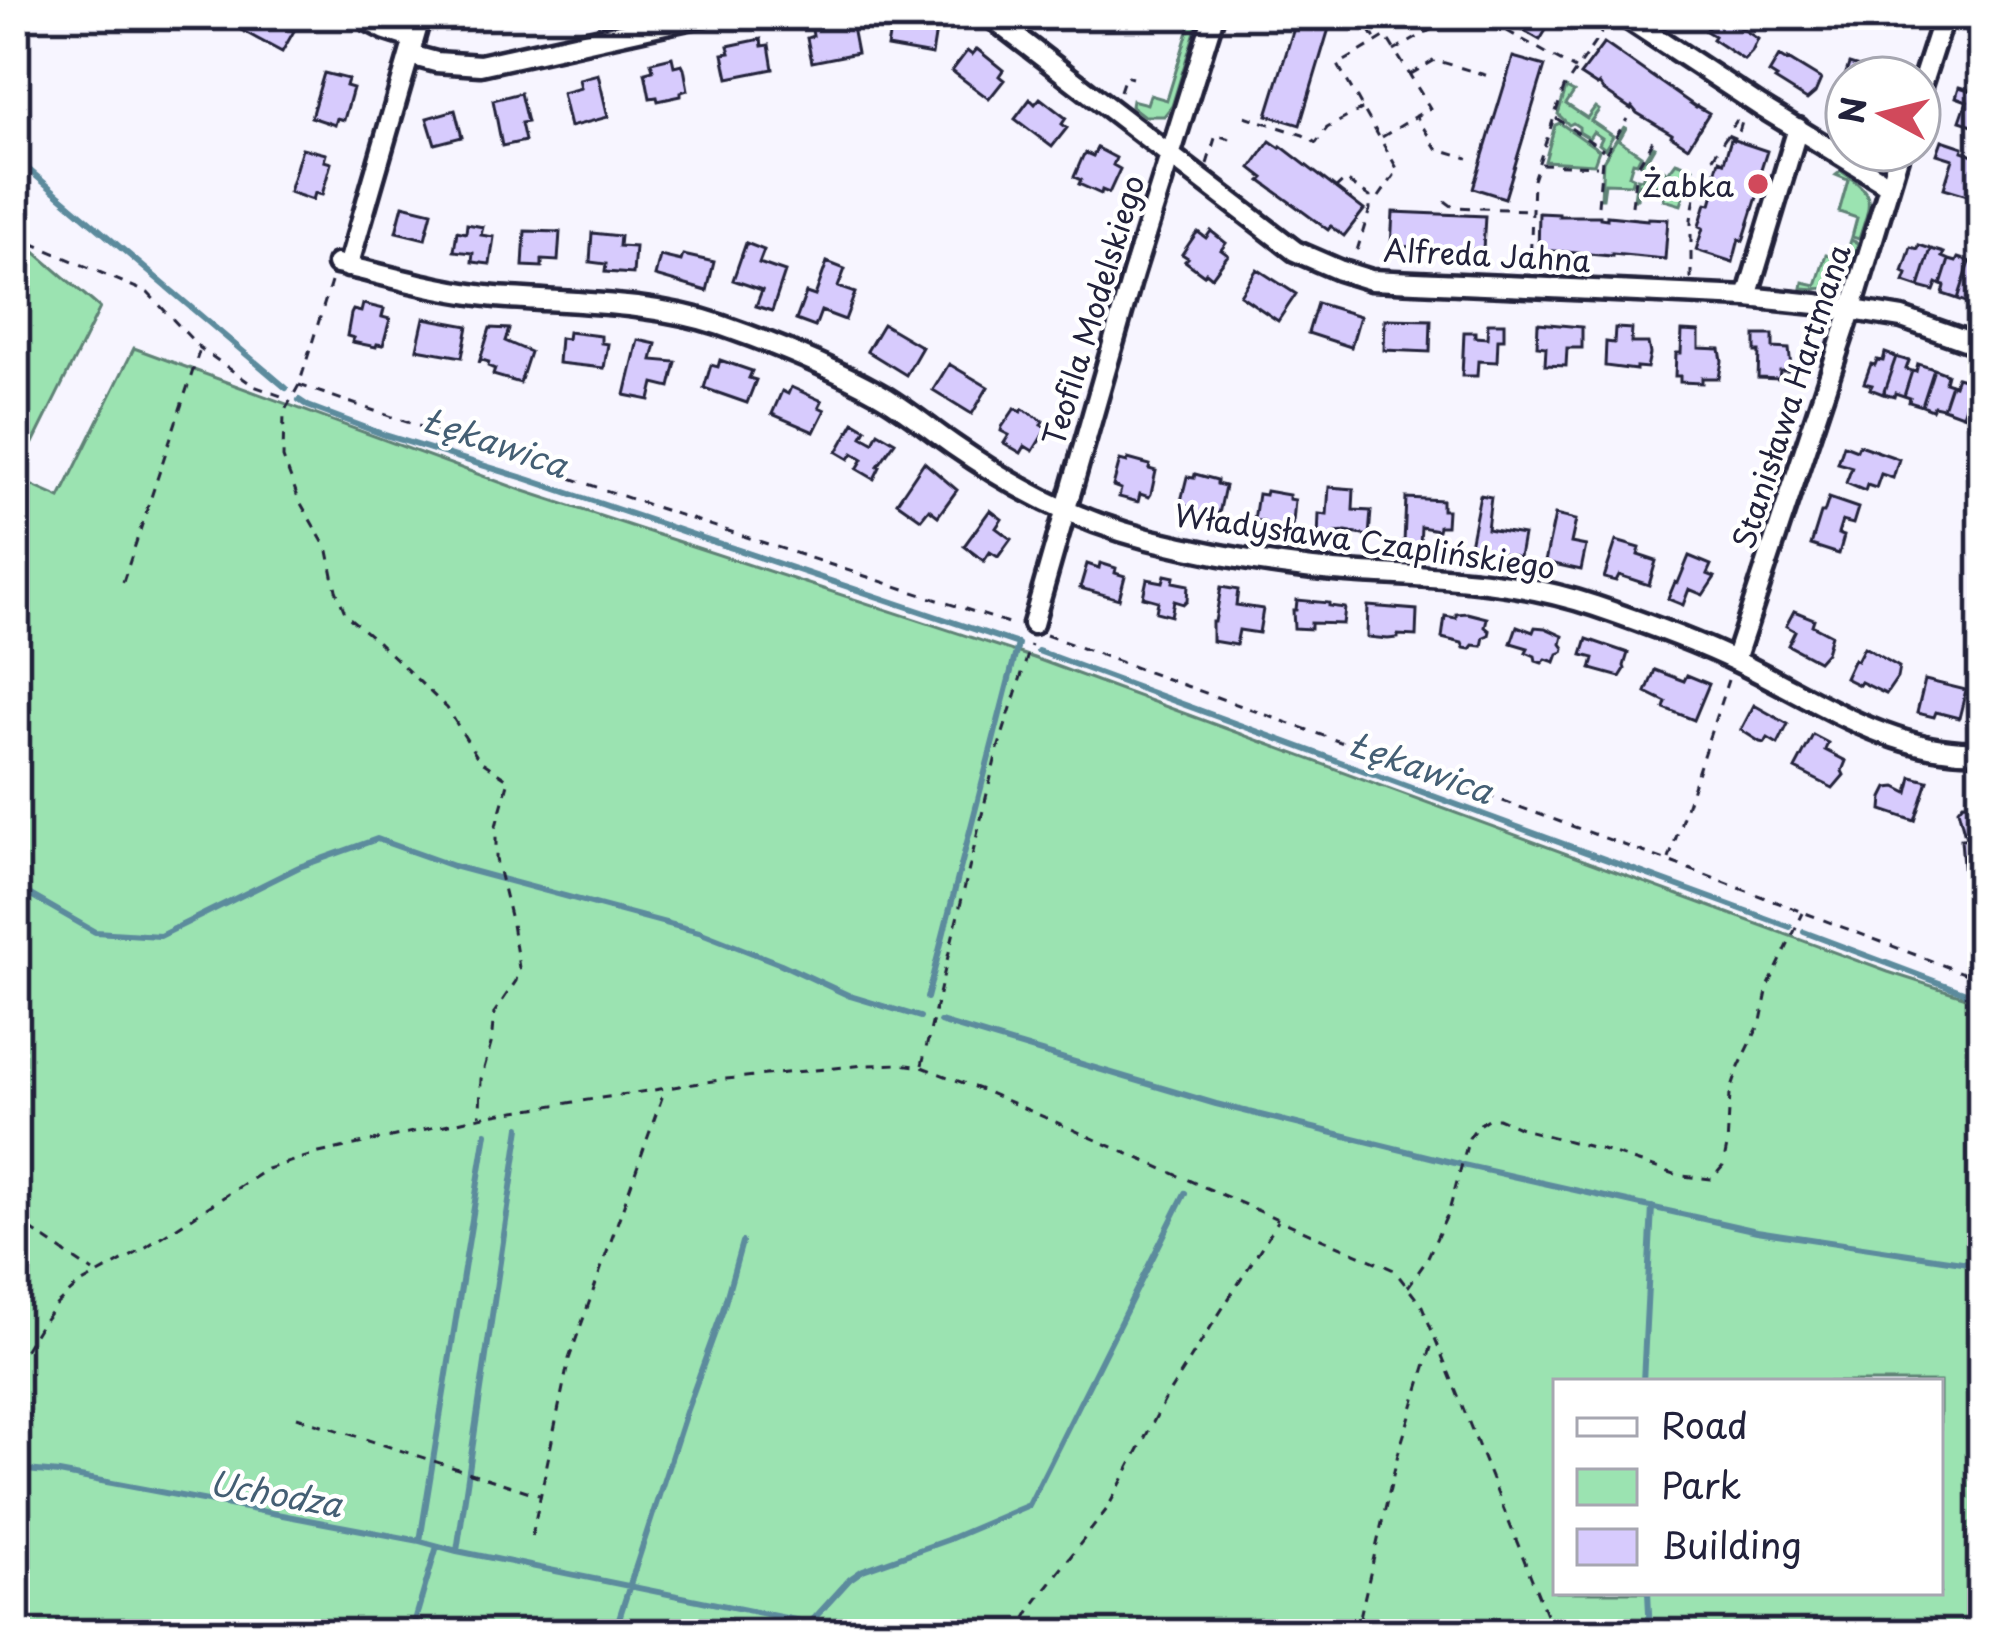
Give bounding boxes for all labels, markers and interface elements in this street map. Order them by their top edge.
north arrow [1823,54,1943,174]
text: N [1825,94,1878,126]
place label: Żabka [1642,162,1734,207]
street label: Teofila Modelskiego [1029,169,1155,451]
marker: Żabka [1745,171,1771,197]
street label: Alfreda Jahna [1382,226,1592,282]
street label: Stanisława Hartmana [1719,238,1861,554]
water label: Łękawica [418,393,576,489]
street label: Władysława Czaplińskiego [1172,491,1558,589]
water label: Łękawica [1344,717,1502,815]
legend [1553,1379,1943,1595]
text: Road [1661,1397,1748,1451]
water label: Uchodza [206,1456,348,1528]
text: Park [1661,1457,1741,1511]
text: Building [1661,1517,1802,1571]

